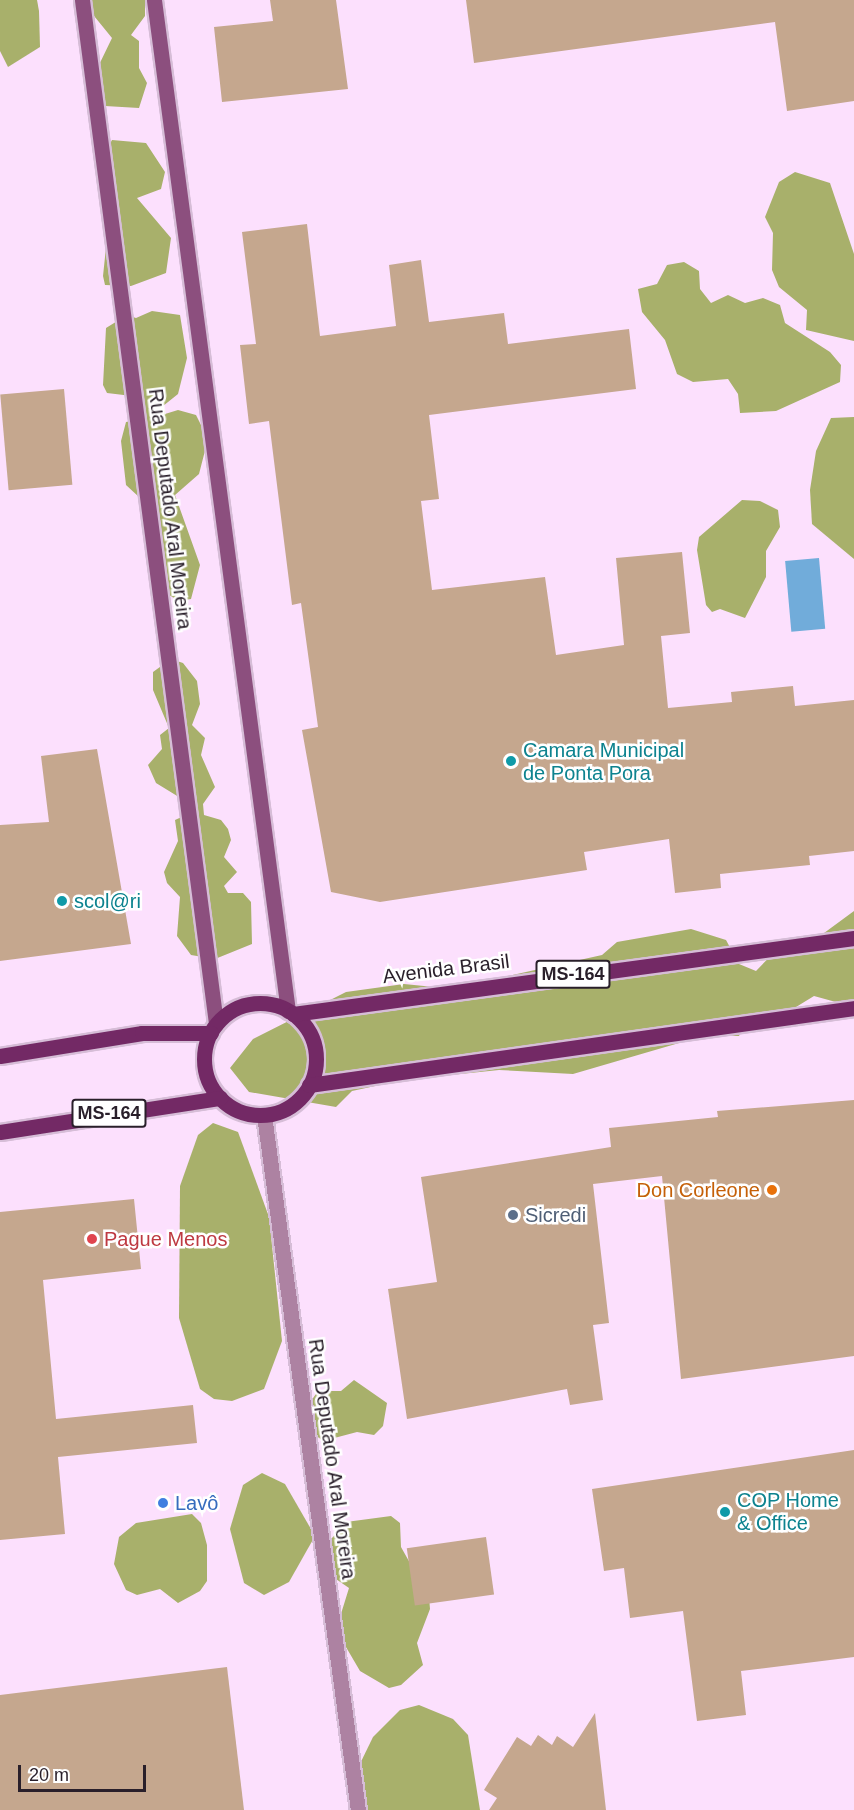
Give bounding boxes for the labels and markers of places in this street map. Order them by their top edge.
place label: Camara Municipal de Ponta Pora [523,738,684,785]
marker: Camara Municipal de Ponta Pora [504,754,518,768]
place label: scol@ri [74,889,141,913]
marker: scol@ri [55,894,69,908]
place label: Don Corleone [637,1178,760,1202]
marker: Don Corleone [765,1183,779,1197]
place label: Sicredi [525,1203,586,1227]
marker: Sicredi [506,1208,520,1222]
place label: Pague Menos [104,1227,227,1251]
marker: Pague Menos [85,1232,99,1246]
place label: COP Home & Office [737,1488,839,1535]
place label: Lavô [175,1491,218,1515]
marker: Lavô [156,1496,170,1510]
marker: COP Home & Office [718,1505,732,1519]

